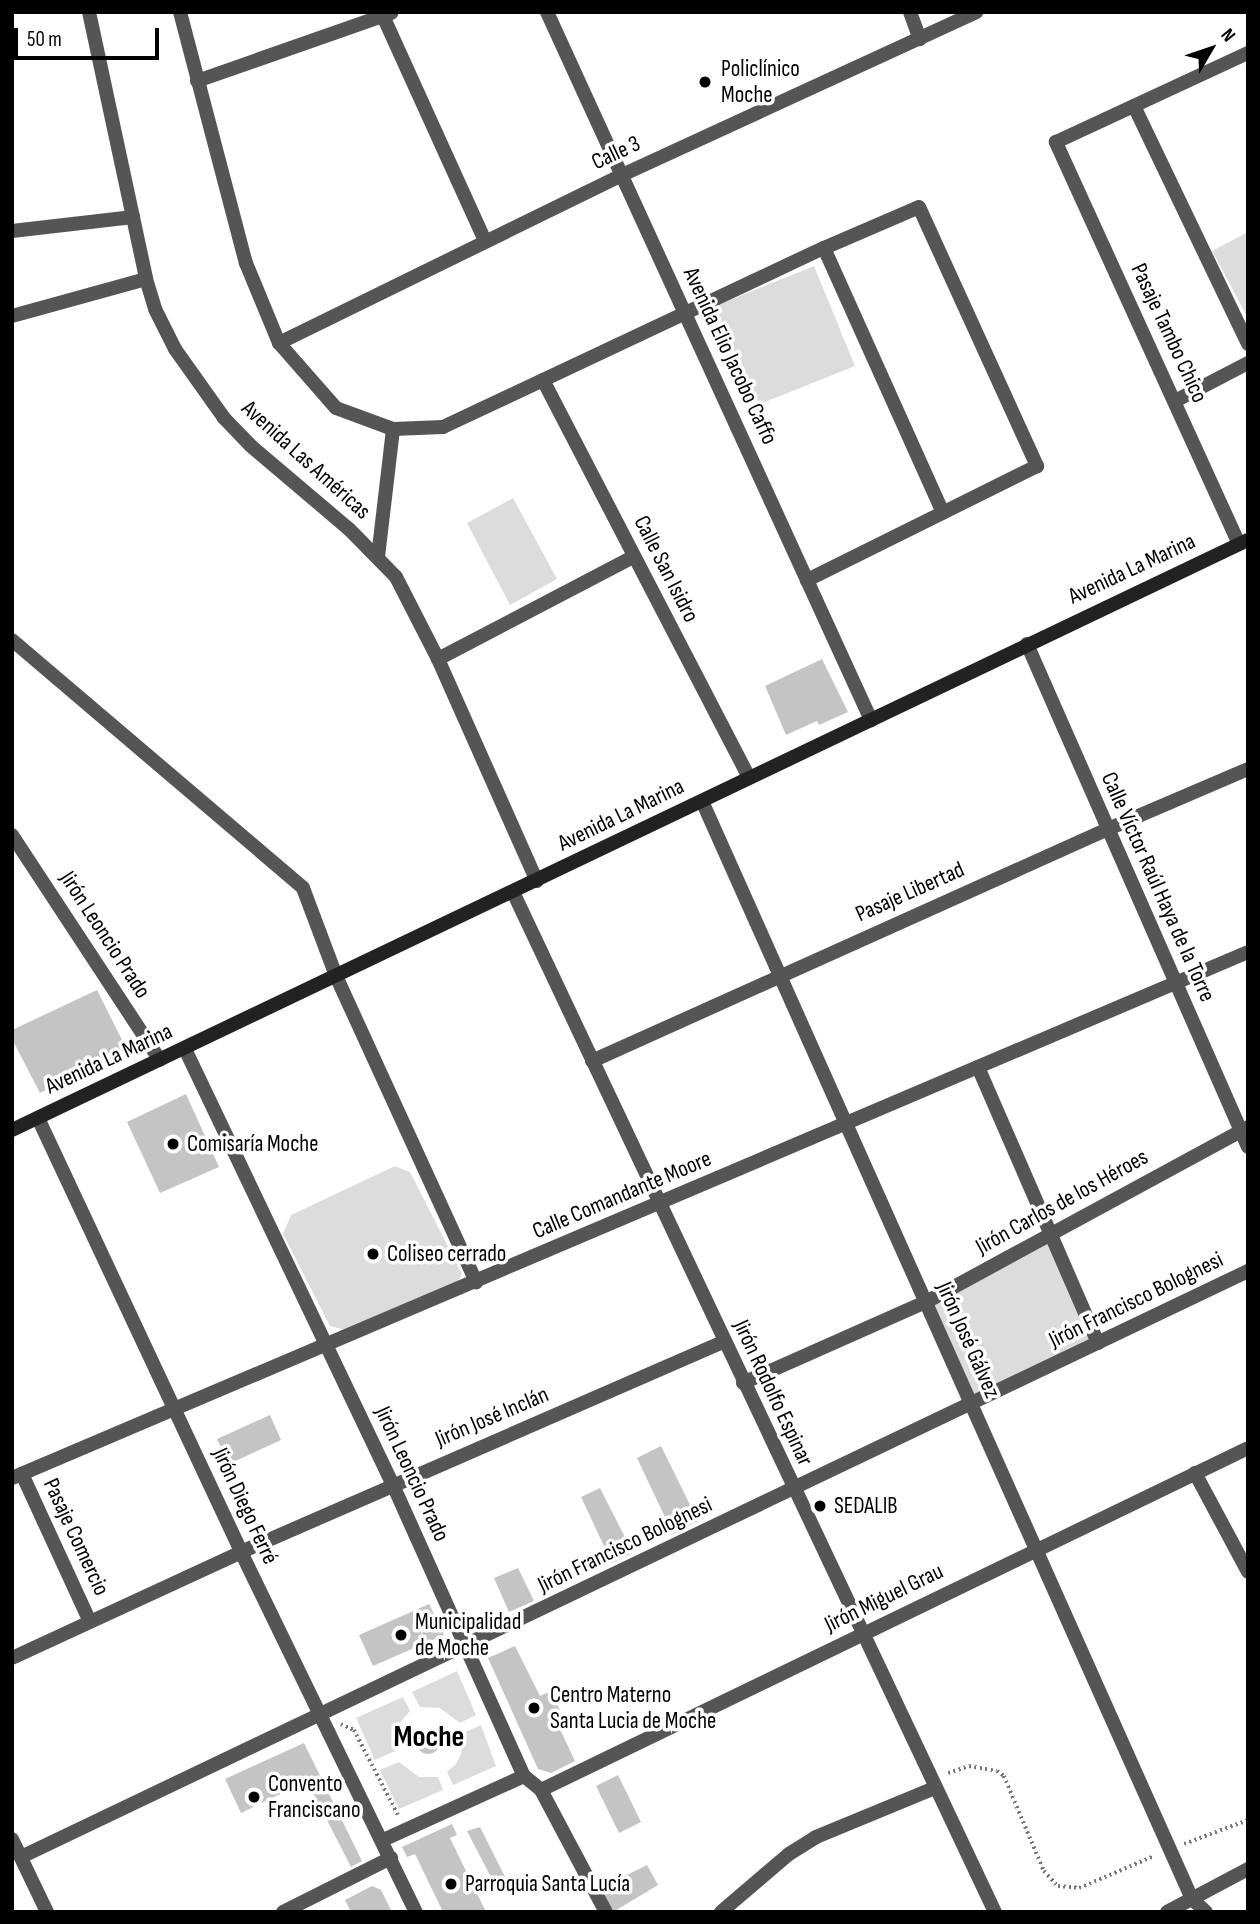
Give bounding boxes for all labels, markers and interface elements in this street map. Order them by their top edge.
scale bar [18,14,163,58]
north arrow [1176,14,1246,84]
text: N [1216,24,1240,47]
text: 50 m [27,27,62,52]
place label: Policlínico Moche [721,55,800,109]
marker: Policlínico Moche [695,72,715,92]
street label: Calle 3 [587,130,645,176]
street label: Pasaje Tambo Chico [1125,259,1213,407]
street label: Avenida Elio Jacobo Caffo [677,263,783,449]
street label: Avenida Las Américas [236,395,376,525]
street label: Calle San Isidro [627,511,705,627]
street label: Avenida La Marina [1064,528,1200,610]
street label: Calle Víctor Raúl Haya de la Torre [1095,768,1221,1006]
street label: Avenida La Marina [553,773,689,857]
street label: Pasaje Libertad [851,856,969,928]
street label: Jirón Leoncio Prado [54,866,156,1004]
street label: Avenida La Marina [41,1018,177,1100]
place label: Comisaría Moche [187,1130,318,1158]
marker: Comisaría Moche [165,1136,181,1152]
street label: Jirón Carlos de los Héroes [971,1143,1153,1261]
street label: Calle Comandante Moore [528,1145,716,1245]
place label: Coliseo cerrado [387,1240,506,1268]
marker: Coliseo cerrado [365,1246,381,1262]
street label: Jirón Francisco Bolognesi [1044,1246,1228,1354]
street label: Jirón José Gálvez [930,1278,1006,1402]
street label: Jirón Rodolfo Espinar [727,1316,819,1470]
street label: Jirón José Inclán [431,1381,553,1453]
street label: Jirón Leoncio Prado [369,1402,455,1546]
street label: Jirón Diego Ferré [206,1443,284,1569]
street label: Pasaje Comercio [37,1474,115,1600]
street label: Jirón Francisco Bolognesi [533,1491,717,1599]
place label: SEDALIB [834,1492,898,1520]
marker: SEDALIB [812,1498,828,1514]
street label: Jirón Miguel Grau [820,1557,948,1639]
place label: Municipalidad de Moche [415,1608,521,1662]
marker: Municipalidad de Moche [393,1627,409,1643]
place label: Centro Materno Santa Lucia de Moche [550,1681,716,1735]
marker: Centro Materno Santa Lucia de Moche [524,1698,544,1718]
district label: Moche [394,1719,464,1755]
place label: Convento Franciscano [268,1770,361,1824]
marker: Convento Franciscano [246,1789,262,1805]
place label: Parroquia Santa Lucía [465,1870,630,1898]
marker: Parroquia Santa Lucía [443,1876,459,1892]

